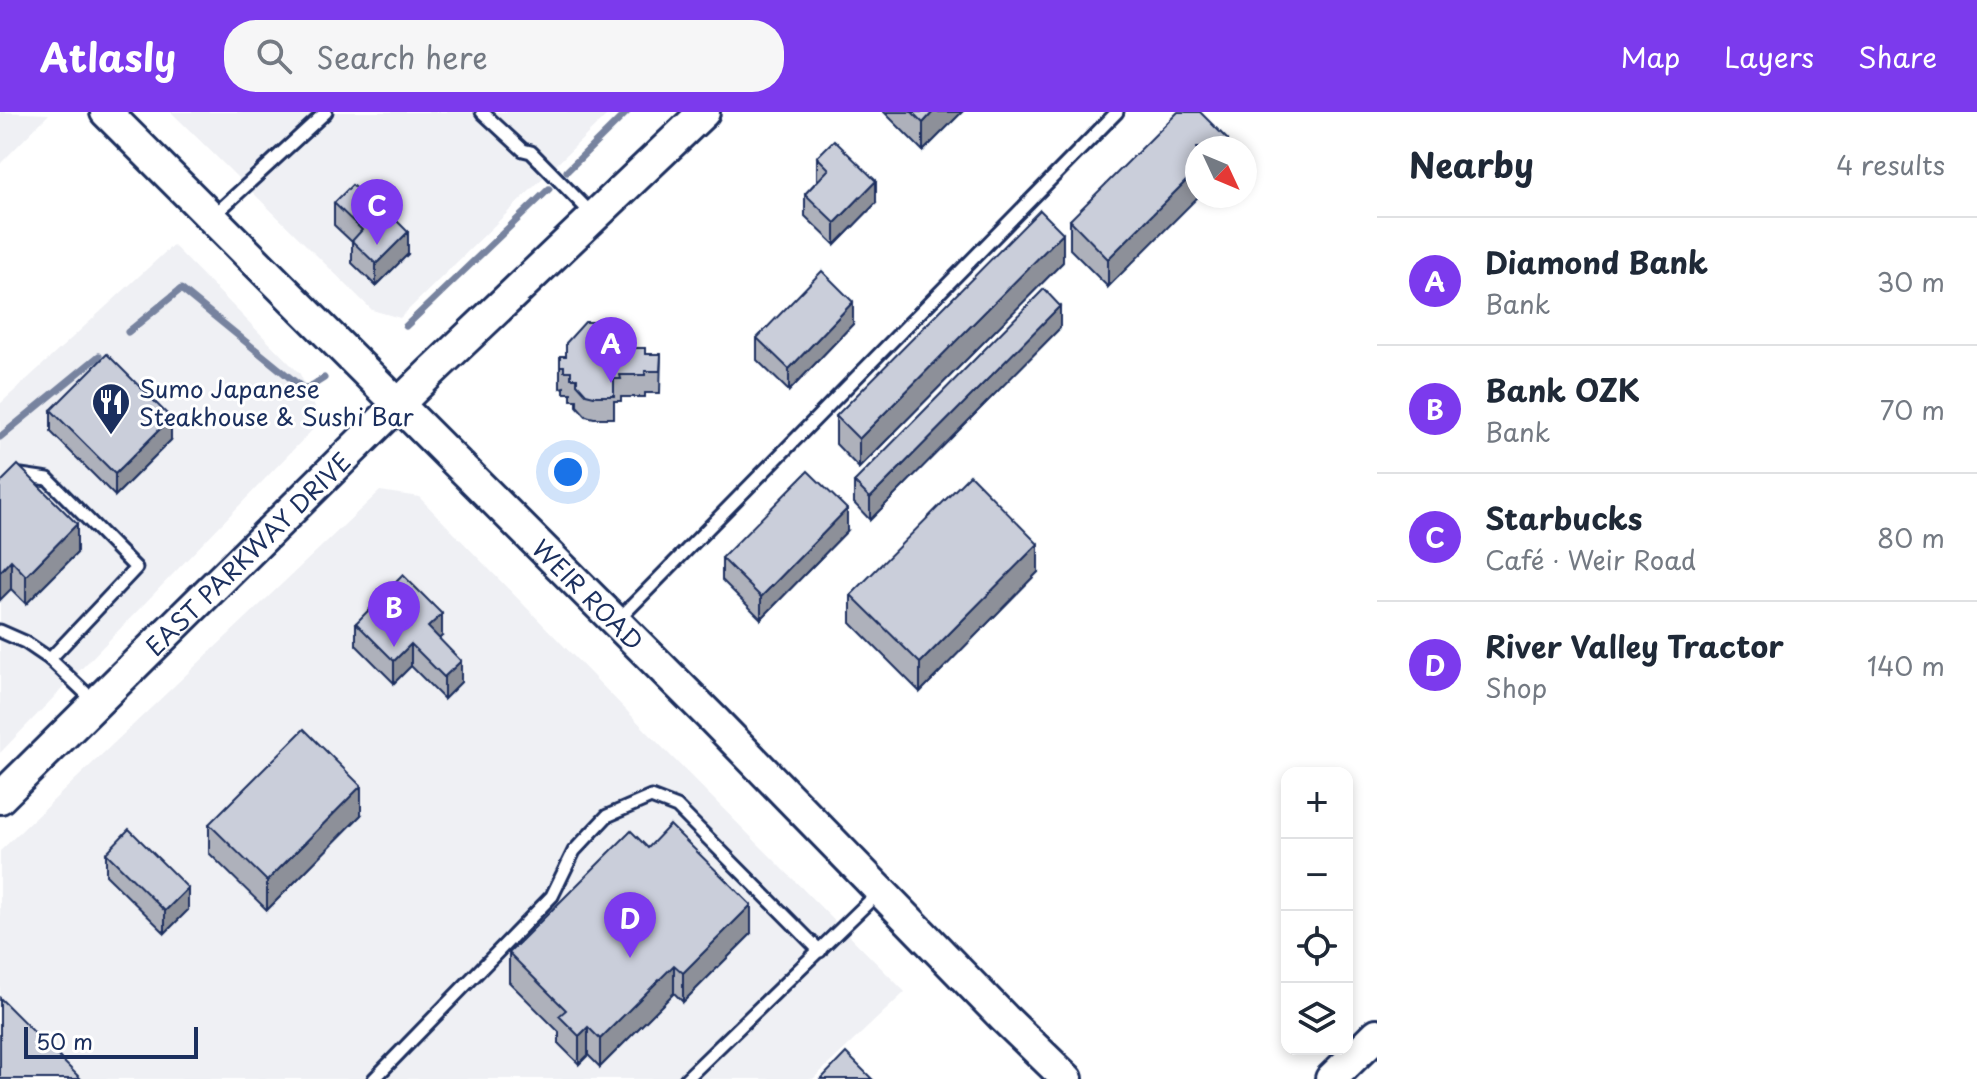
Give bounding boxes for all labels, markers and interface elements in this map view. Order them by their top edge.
search box [224,20,784,92]
text: Atlasly [40,28,176,85]
icon: search [252,34,296,78]
text: Search here [316,34,488,79]
text: Map [1620,35,1680,78]
text: Layers [1724,35,1814,78]
text: Share [1858,35,1937,78]
north arrow [1185,136,1257,208]
text: Nearby [1409,138,1534,190]
text: 4 results [1836,145,1945,184]
pin: C [351,179,403,245]
text: Diamond Bank [1485,239,1708,284]
text: A [1425,262,1445,301]
text: 30 m [1877,262,1945,301]
text: Bank [1485,284,1550,323]
pin: A [585,317,637,383]
text: Bank OZK [1485,367,1640,412]
place label: Sumo Japanese Steakhouse & Sushi Bar [139,370,414,434]
restaurant icon: Sumo Japanese Steakhouse & Sushi Bar [90,381,132,436]
text: B [1426,390,1444,429]
text: 70 m [1880,390,1945,429]
text: Bank [1485,412,1550,451]
street label: EAST PARKWAY DRIVE [137,443,358,663]
your location [548,452,588,492]
text: Starbucks [1485,495,1642,540]
text: C [1425,518,1445,557]
text: 80 m [1877,518,1945,557]
street label: WEIR ROAD [525,531,652,658]
text: Café · Weir Road [1485,540,1696,579]
pin: B [368,581,420,647]
text: River Valley Tractor [1485,623,1784,668]
text: D [1425,646,1445,685]
text: 140 m [1867,646,1945,685]
text: Shop [1485,668,1547,707]
map controls [1281,767,1353,1055]
button: + [1281,767,1353,839]
button: − [1281,839,1353,911]
pin: D [604,892,656,958]
button: locate [1281,911,1353,983]
button: layers [1281,983,1353,1055]
scale bar [24,1023,198,1059]
text: 50 m [36,1024,93,1057]

